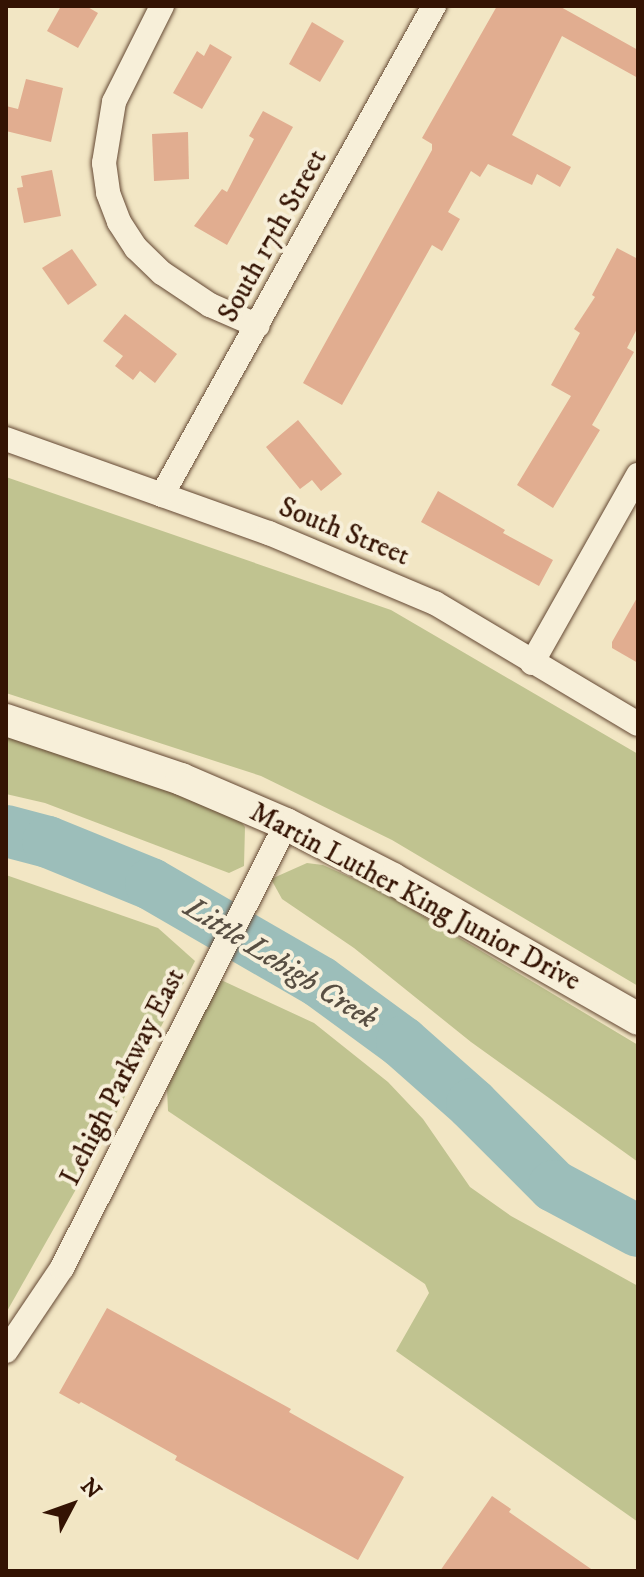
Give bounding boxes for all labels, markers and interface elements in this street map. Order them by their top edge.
street label: South 17th Street [212,144,334,328]
street label: South Street [274,491,414,573]
street label: Martin Luther King Junior Drive [244,795,586,999]
water label: Little Lehigh Creek [177,890,383,1038]
street label: Lehigh Parkway East [54,963,192,1191]
north arrow [32,1465,112,1545]
text: N [74,1473,107,1505]

